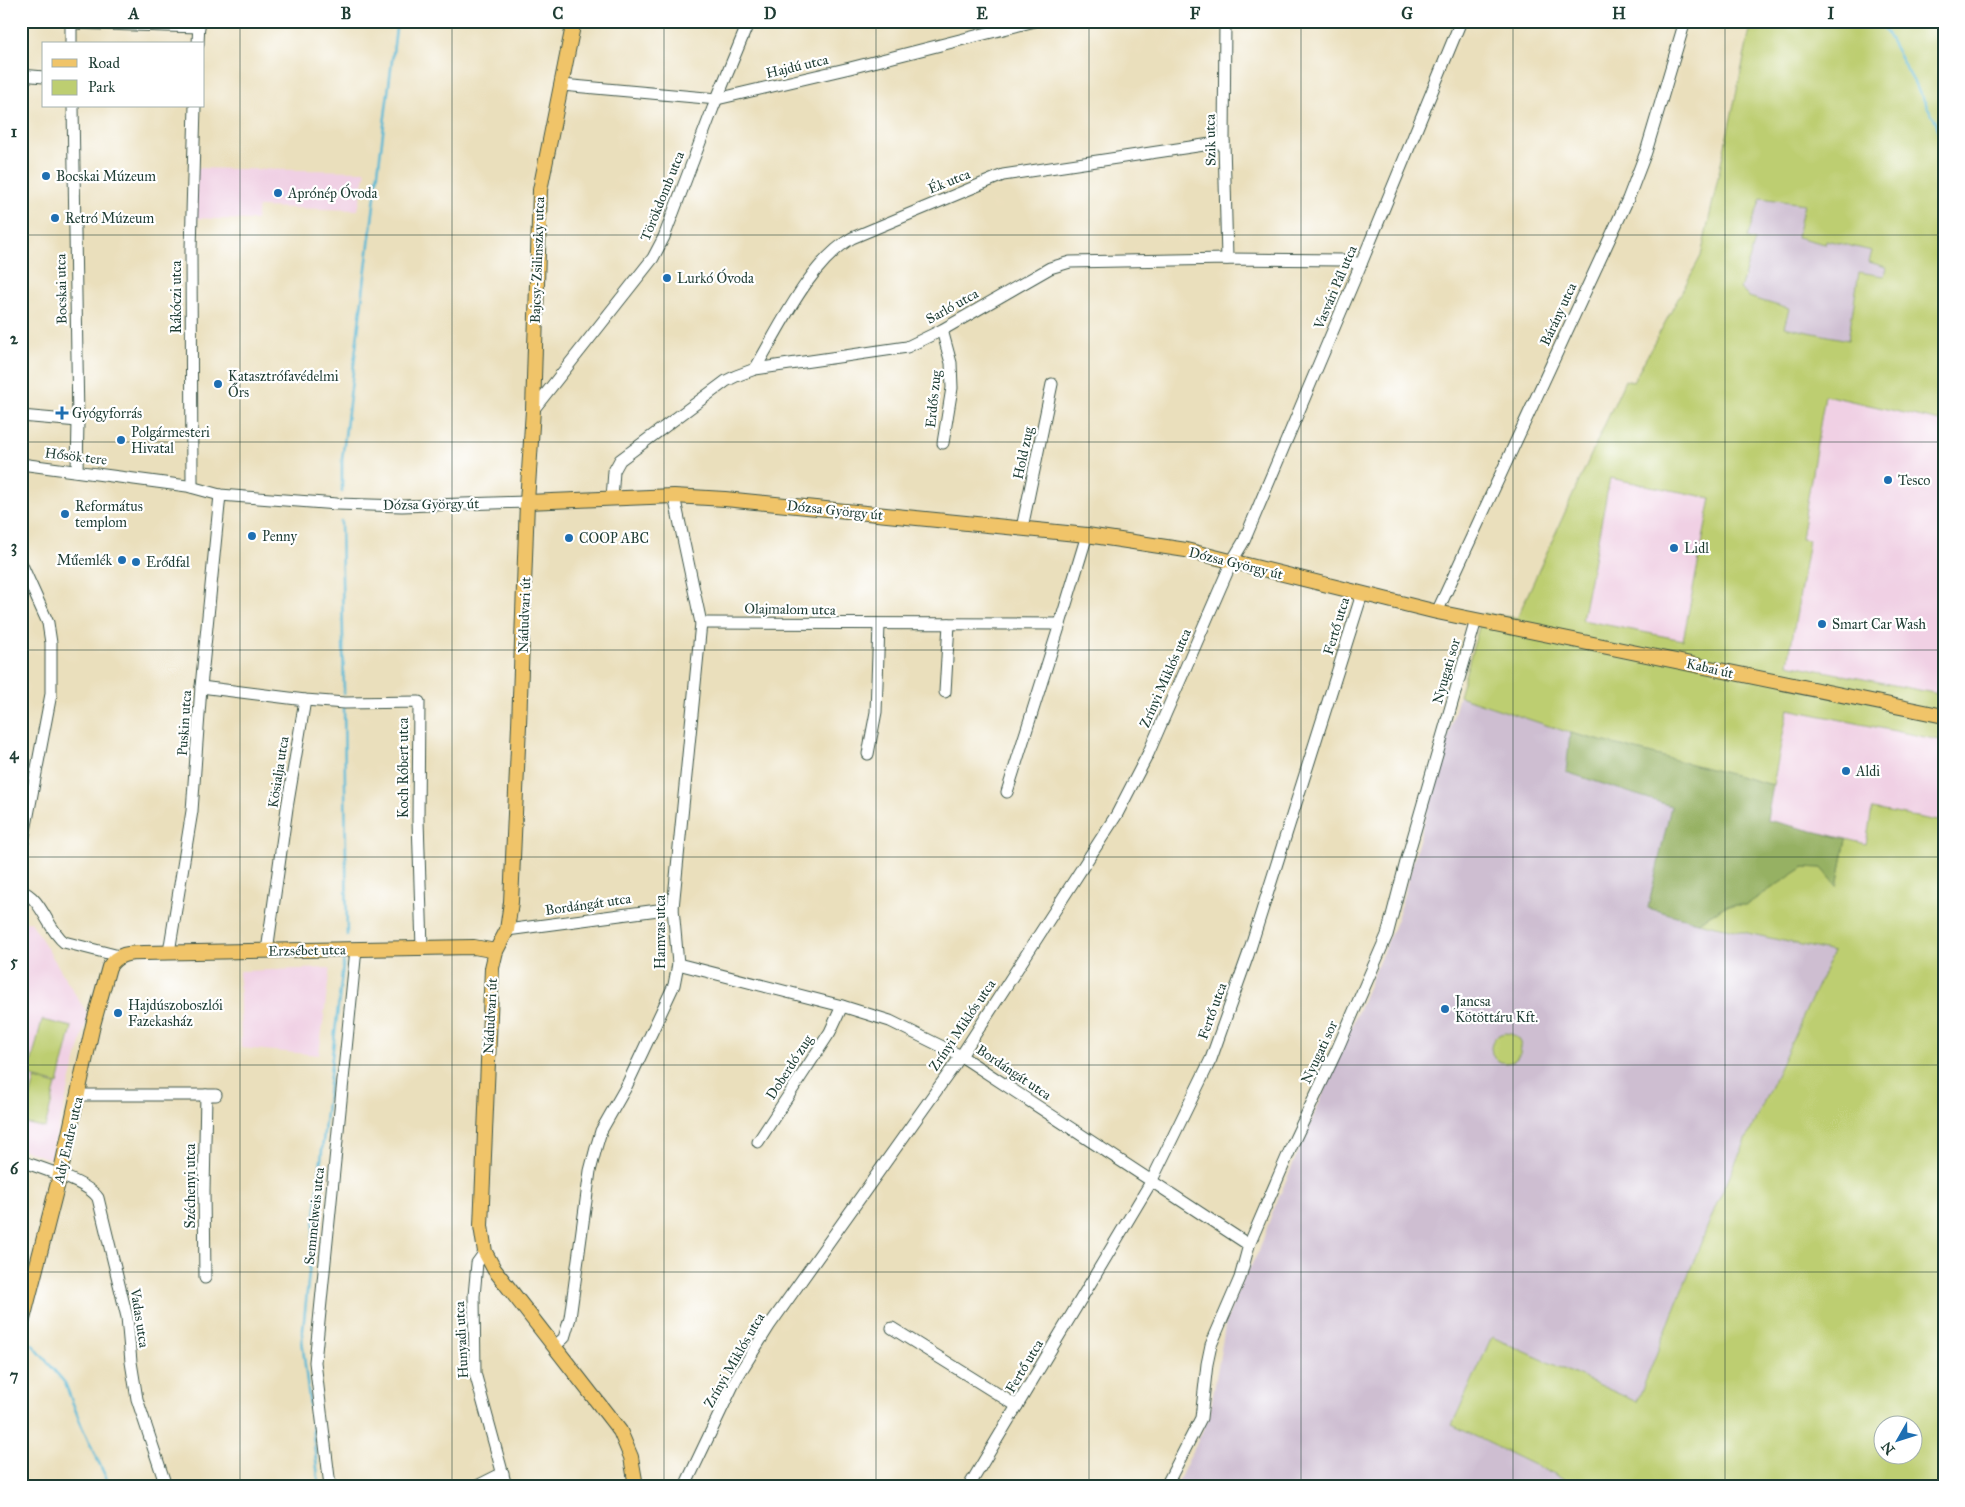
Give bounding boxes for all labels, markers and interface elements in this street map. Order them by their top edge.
text: A [128,4,140,23]
text: B [341,4,351,23]
text: C [553,4,564,23]
text: D [764,4,777,23]
text: E [976,4,988,23]
text: F [1190,4,1201,23]
text: G [1401,4,1413,23]
text: H [1612,4,1626,23]
text: I [1828,4,1835,23]
legend [42,42,205,108]
street label: Hajdú utca [764,51,830,82]
text: Road [88,54,120,72]
text: Park [88,78,115,96]
street label: Szik utca [1202,114,1219,166]
text: 1 [11,122,18,141]
street label: Törökdomb utca [637,149,688,243]
street label: Ék utca [925,163,973,198]
place label: Bocskai Múzeum [56,168,156,185]
marker: Bocskai Múzeum [40,170,52,182]
place label: Aprónép Óvoda [287,183,378,202]
marker: Aprónép Óvoda [272,187,284,199]
street label: Bajcsy-Zsilinszky utca [527,196,548,324]
place label: Retró Múzeum [65,210,154,227]
marker: Retró Múzeum [49,212,61,224]
street label: Vasvári Pál utca [1310,243,1361,332]
street label: Bocskai utca [52,253,71,325]
street label: Rákóczi utca [168,261,185,333]
place label: Lurkó Óvoda [677,268,754,287]
marker: Lurkó Óvoda [661,272,673,284]
street label: Bárány utca [1536,280,1580,348]
street label: Sarló utca [923,285,981,328]
text: 2 [10,329,19,348]
place label: Katasztrófavédelmi Őrs [228,368,339,401]
street label: Erdős zug [922,369,945,429]
marker: Katasztrófavédelmi Őrs [212,378,224,390]
place label: Gyógyforrás [72,405,142,422]
marker: Gyógyforrás [56,407,68,419]
place label: Polgármesteri Hivatal [131,424,210,457]
street label: Hold zug [1010,425,1037,481]
marker: Polgármesteri Hivatal [115,434,127,446]
street label: Hősök tere [44,444,108,469]
place label: Tesco [1898,472,1930,489]
marker: Tesco [1882,474,1894,486]
street label: Dózsa György út [383,495,479,514]
street label: Dózsa György út [786,497,884,524]
place label: Református templom [75,498,143,531]
marker: Református templom [59,508,71,520]
place label: Penny [262,528,297,545]
marker: Penny [246,530,258,542]
place label: COOP ABC [579,530,649,547]
marker: COOP ABC [563,532,575,544]
text: 3 [11,537,17,557]
place label: Lidl [1684,540,1709,557]
marker: Lidl [1668,542,1680,554]
street label: Dózsa György út [1187,544,1285,583]
place label: Műemlék [57,552,112,569]
marker: Műemlék [116,554,128,566]
place label: Erődfal [146,554,190,571]
marker: Erődfal [130,556,142,568]
street label: Nádudvari út [515,577,534,653]
street label: Fertő utca [1320,595,1353,657]
street label: Olajmalom utca [744,600,836,619]
place label: Smart Car Wash [1832,616,1926,633]
marker: Smart Car Wash [1816,618,1828,630]
street label: Zrínyi Miklós utca [1136,626,1195,730]
street label: Nyugati sor [1429,636,1464,706]
street label: Kabai út [1685,655,1735,682]
street label: Puskin utca [174,690,195,756]
street label: Koch Róbert utca [395,718,412,818]
street label: Kösialja utca [264,735,293,809]
text: 4 [10,744,20,764]
place label: Aldi [1855,763,1880,780]
marker: Aldi [1840,765,1852,777]
street label: Bordángát utca [544,890,632,919]
street label: Hamvas utca [652,895,669,969]
street label: Erzsébet utca [268,941,346,960]
text: 5 [10,952,18,971]
street label: Zrínyi Miklós utca [926,976,999,1074]
street label: Nádudvari út [480,978,501,1054]
street label: Fertő utca [1194,980,1231,1042]
place label: Jancsa Kötöttáru Kft. [1453,993,1538,1026]
place label: Hajdúszoboszlói Fazekasház [128,997,223,1030]
marker: Jancsa Kötöttáru Kft. [1439,1003,1451,1015]
marker: Hajdúszoboszlói Fazekasház [112,1007,124,1019]
street label: Nyugati sor [1298,1017,1342,1086]
street label: Doberdó zug [762,1031,817,1103]
street label: Bordángát utca [973,1041,1054,1104]
street label: Ady Endre utca [50,1095,87,1186]
street label: Széchenyi utca [182,1144,199,1228]
text: 6 [10,1159,19,1178]
street label: Semmelweis utca [301,1166,328,1266]
street label: Vadas utca [126,1286,153,1349]
street label: Hunyadi utca [451,1301,472,1379]
street label: Zrínyi Miklós utca [700,1310,768,1411]
street label: Fertő utca [1002,1336,1047,1396]
text: 7 [10,1366,19,1385]
north arrow [1872,1414,1922,1464]
text: N [1878,1438,1899,1458]

